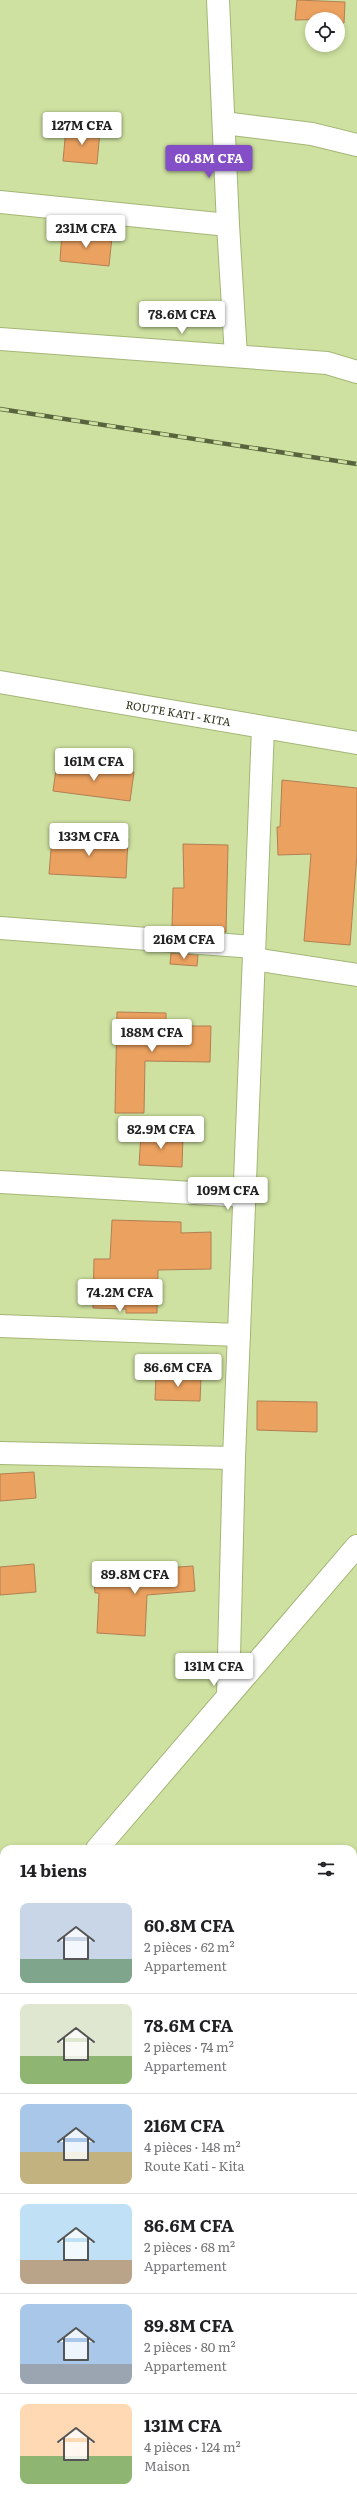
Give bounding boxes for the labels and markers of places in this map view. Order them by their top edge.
pin: 127M CFA [41,112,123,146]
pin: 60.8M CFA [163,145,255,179]
pin: 231M CFA [45,215,127,249]
pin: 78.6M CFA [136,301,228,335]
pin: 161M CFA [53,748,135,782]
pin: 133M CFA [48,823,130,857]
pin: 216M CFA [143,926,225,960]
pin: 188M CFA [111,1019,193,1053]
pin: 82.9M CFA [115,1116,207,1150]
pin: 109M CFA [187,1177,269,1211]
pin: 74.2M CFA [74,1279,166,1313]
pin: 86.6M CFA [132,1354,224,1388]
pin: 89.8M CFA [89,1561,181,1595]
pin: 131M CFA [173,1653,255,1687]

